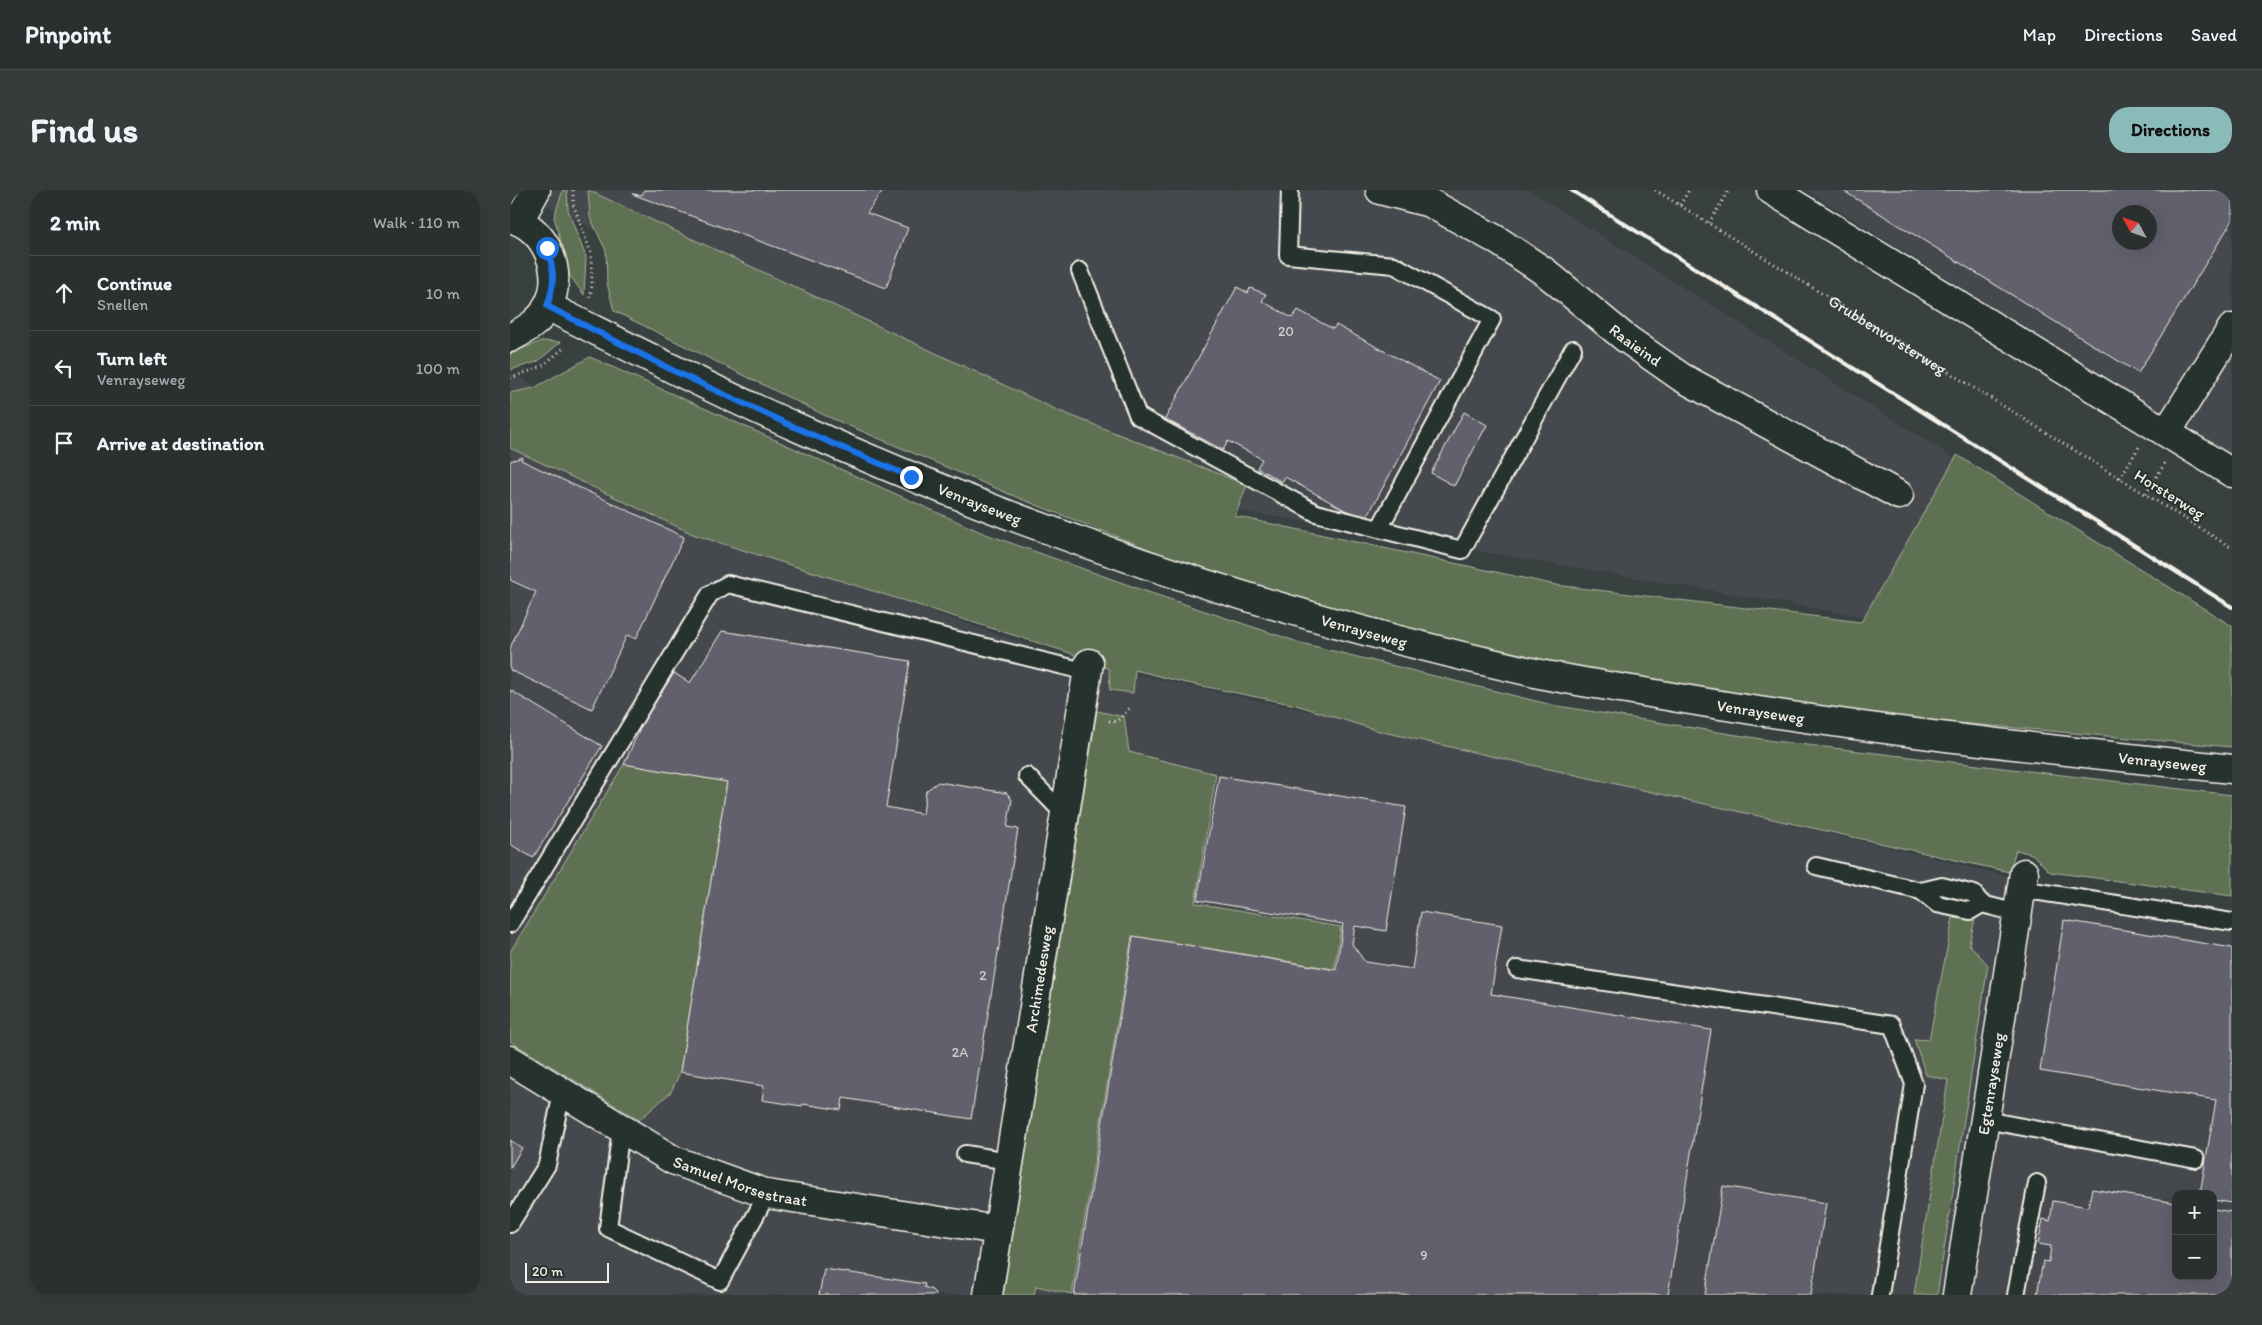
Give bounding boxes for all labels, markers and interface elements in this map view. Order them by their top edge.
text: Pinpoint [25,20,111,49]
text: Map [2023,24,2056,46]
text: Directions [2084,24,2163,46]
text: Saved [2191,24,2237,46]
button: Directions [2109,107,2232,153]
text: Find us [30,109,138,151]
north arrow [2112,205,2157,250]
text: 2 min [50,210,100,235]
text: Walk · 110 m [373,213,460,232]
route start [536,237,559,260]
text: Continue [97,272,172,295]
icon: ahead [50,279,78,307]
text: 10 m [426,284,460,303]
street label: Grubbenvorsterweg [1825,291,1951,379]
text: Snellen [97,295,148,314]
street label: Raaieind [1605,320,1665,370]
house number: 20 [1278,323,1294,340]
text: Turn left [97,347,167,370]
icon: left [50,354,78,382]
text: 100 m [416,359,460,378]
text: Venrayseweg [97,370,185,389]
icon: arrive [50,429,78,457]
text: Arrive at destination [97,432,264,455]
street label: Horsterweg [2131,465,2209,524]
route end [900,466,923,489]
street label: Venrayseweg [935,479,1025,529]
street label: Venrayseweg [1319,610,1410,652]
street label: Venrayseweg [1715,696,1807,728]
street label: Venrayseweg [2117,748,2208,776]
street label: Archimedesweg [1021,924,1057,1034]
house number: 2 [979,967,987,984]
street label: Egtenrayseweg [1974,1030,2009,1136]
house number: 2A [952,1044,968,1061]
street label: Samuel Morsestraat [671,1152,808,1210]
map controls [2172,1190,2217,1280]
button: + [2172,1190,2217,1235]
button: − [2172,1235,2217,1280]
house number: 9 [1420,1247,1428,1264]
scale bar [525,1260,609,1283]
text: 20 m [532,1263,563,1280]

